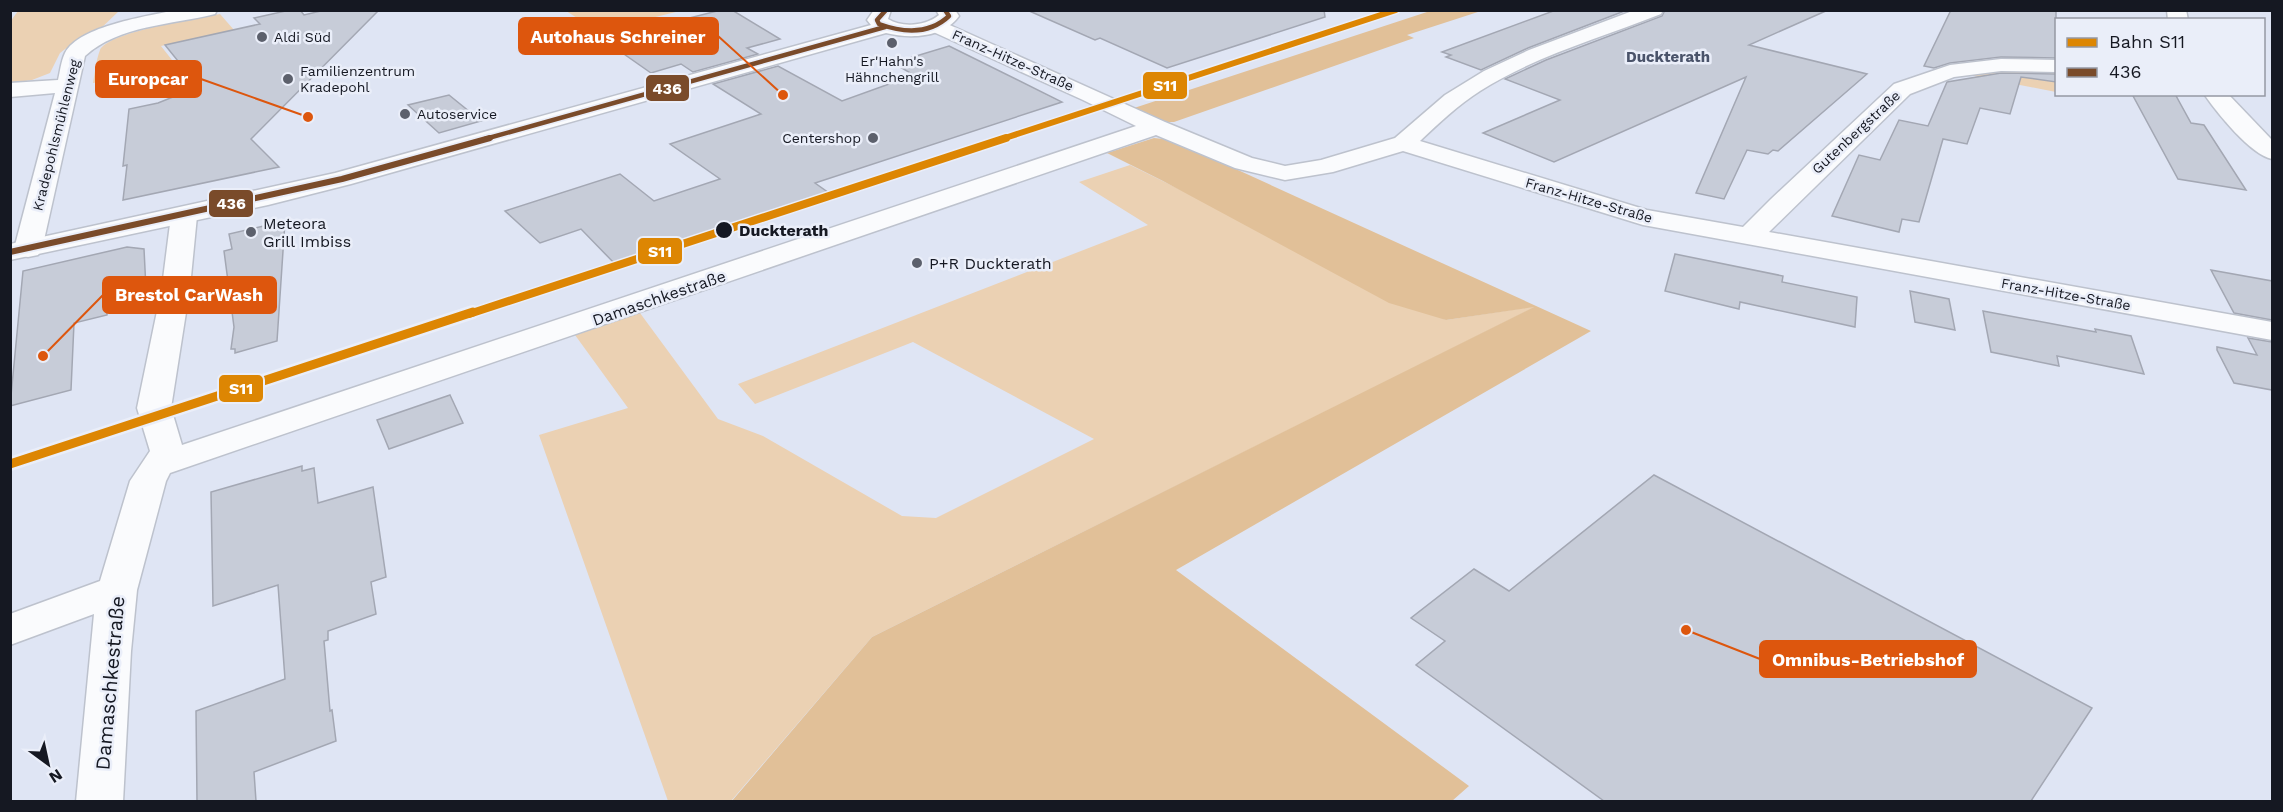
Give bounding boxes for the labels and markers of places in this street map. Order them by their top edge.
callout: Autohaus Schreiner [519,18,718,54]
place label: Aldi Süd [274,29,331,45]
marker: Aldi Süd [255,30,269,44]
marker: Er'Hahn's Hähnchengrill [885,36,899,50]
place label: Er'Hahn's Hähnchengrill [845,53,940,85]
callout: Europcar [96,61,201,97]
place label: Familienzentrum Kradepohl [300,63,415,95]
marker: Familienzentrum Kradepohl [281,72,295,86]
place label: Autoservice [417,106,497,122]
marker: Autoservice [398,107,412,121]
place label: Centershop [782,130,861,146]
marker: Centershop [866,131,880,145]
place label: Meteora Grill Imbiss [263,214,351,251]
marker: Duckterath [714,220,734,240]
place label: Duckterath [739,221,829,240]
marker: Meteora Grill Imbiss [244,225,258,239]
place label: P+R Duckterath [929,254,1052,273]
marker: P+R Duckterath [910,256,924,270]
callout: Brestol CarWash [103,277,276,313]
callout: Omnibus-Betriebshof [1760,641,1976,677]

